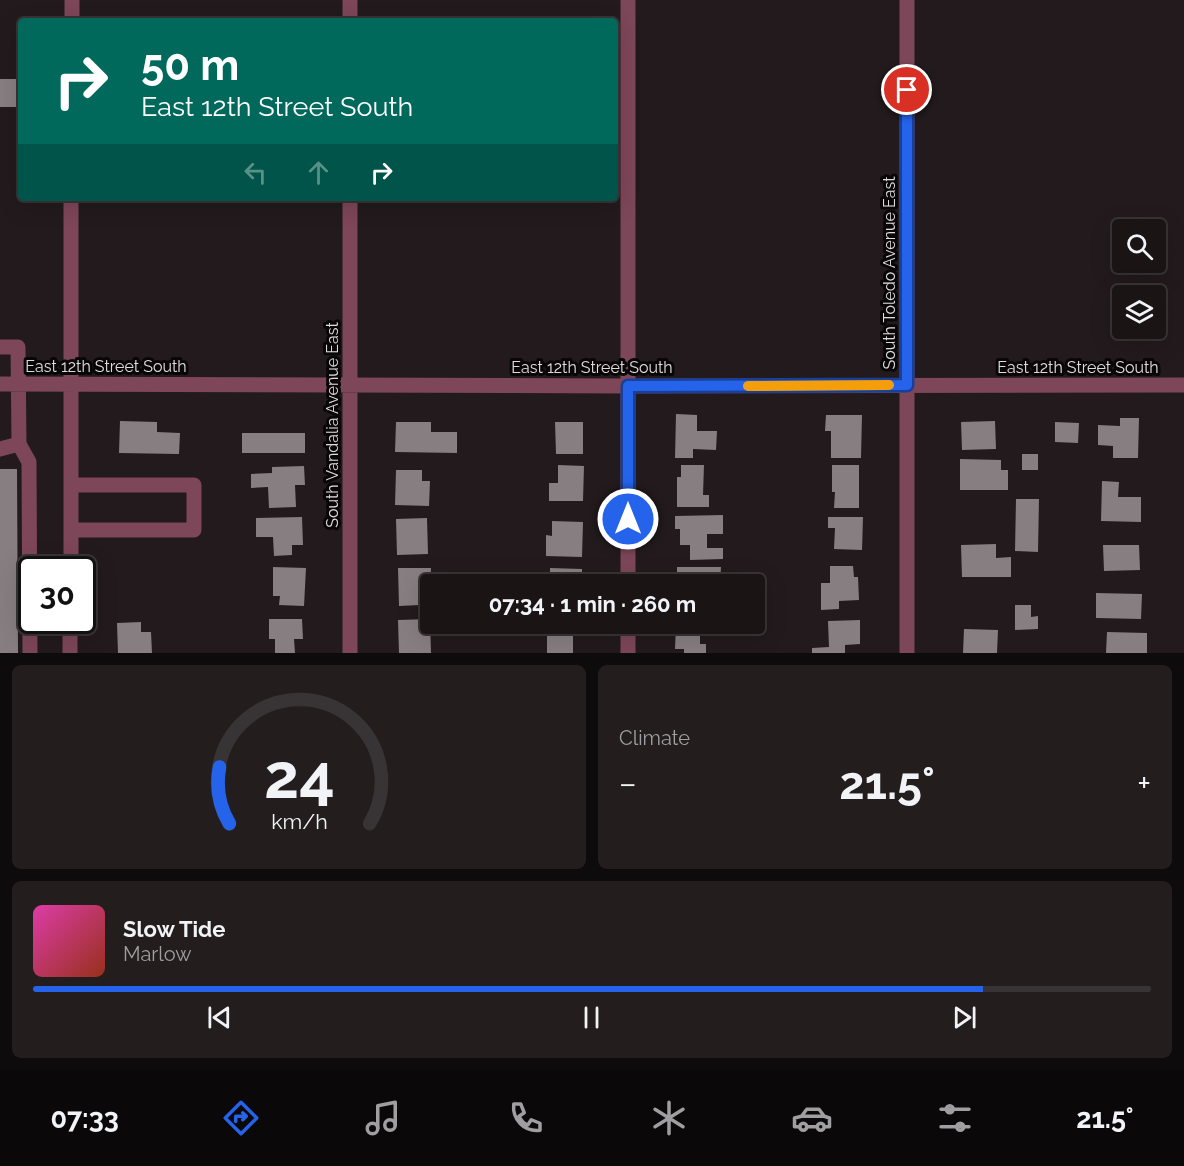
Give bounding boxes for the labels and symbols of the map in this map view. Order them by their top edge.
pin [881,64,932,115]
street label: South Toledo Avenue East [880,176,899,370]
street label: South Vandalia Avenue East [323,322,342,528]
street label: East 12th Street South [25,357,187,376]
street label: East 12th Street South [511,358,673,377]
street label: East 12th Street South [997,358,1159,377]
position arrow [596,487,660,551]
speed limit sign: 30 [18,556,96,634]

